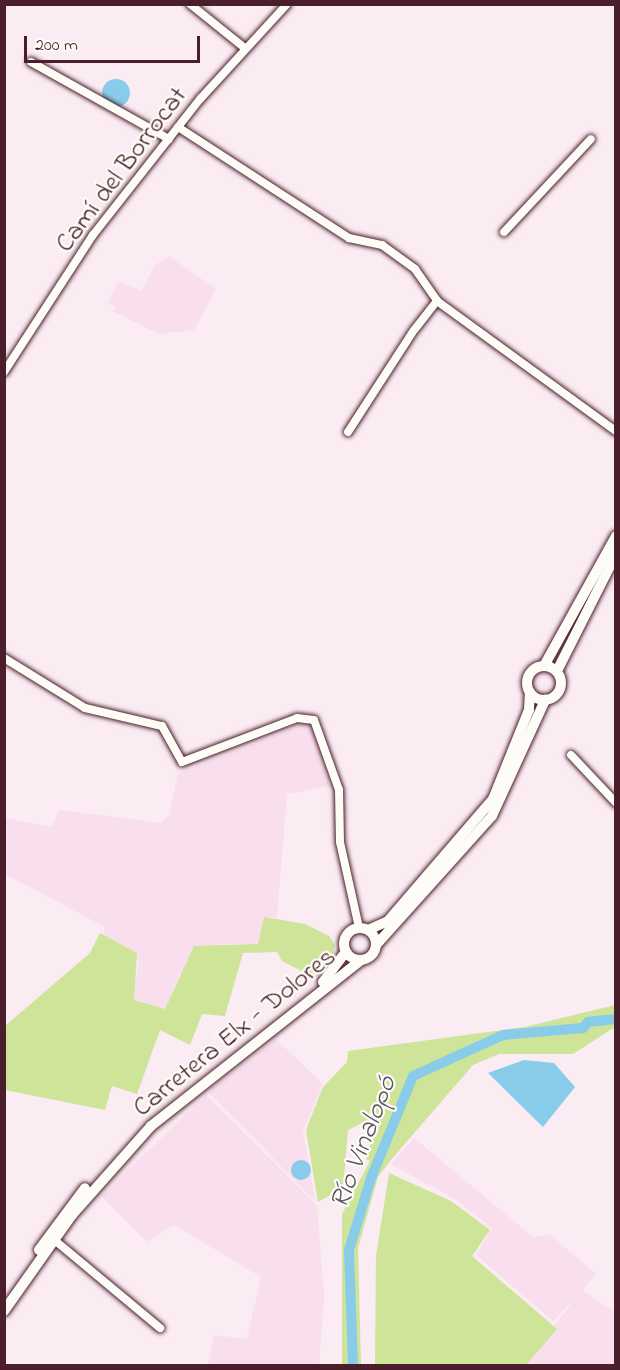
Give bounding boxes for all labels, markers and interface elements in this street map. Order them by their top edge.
scale bar [27,24,202,62]
text: 200 m [35,33,78,59]
street label: Camí del Borrocat [49,81,195,259]
street label: Carretera Elx - Dolores [127,941,343,1125]
water label: Río Vinalopó [324,1072,406,1214]

